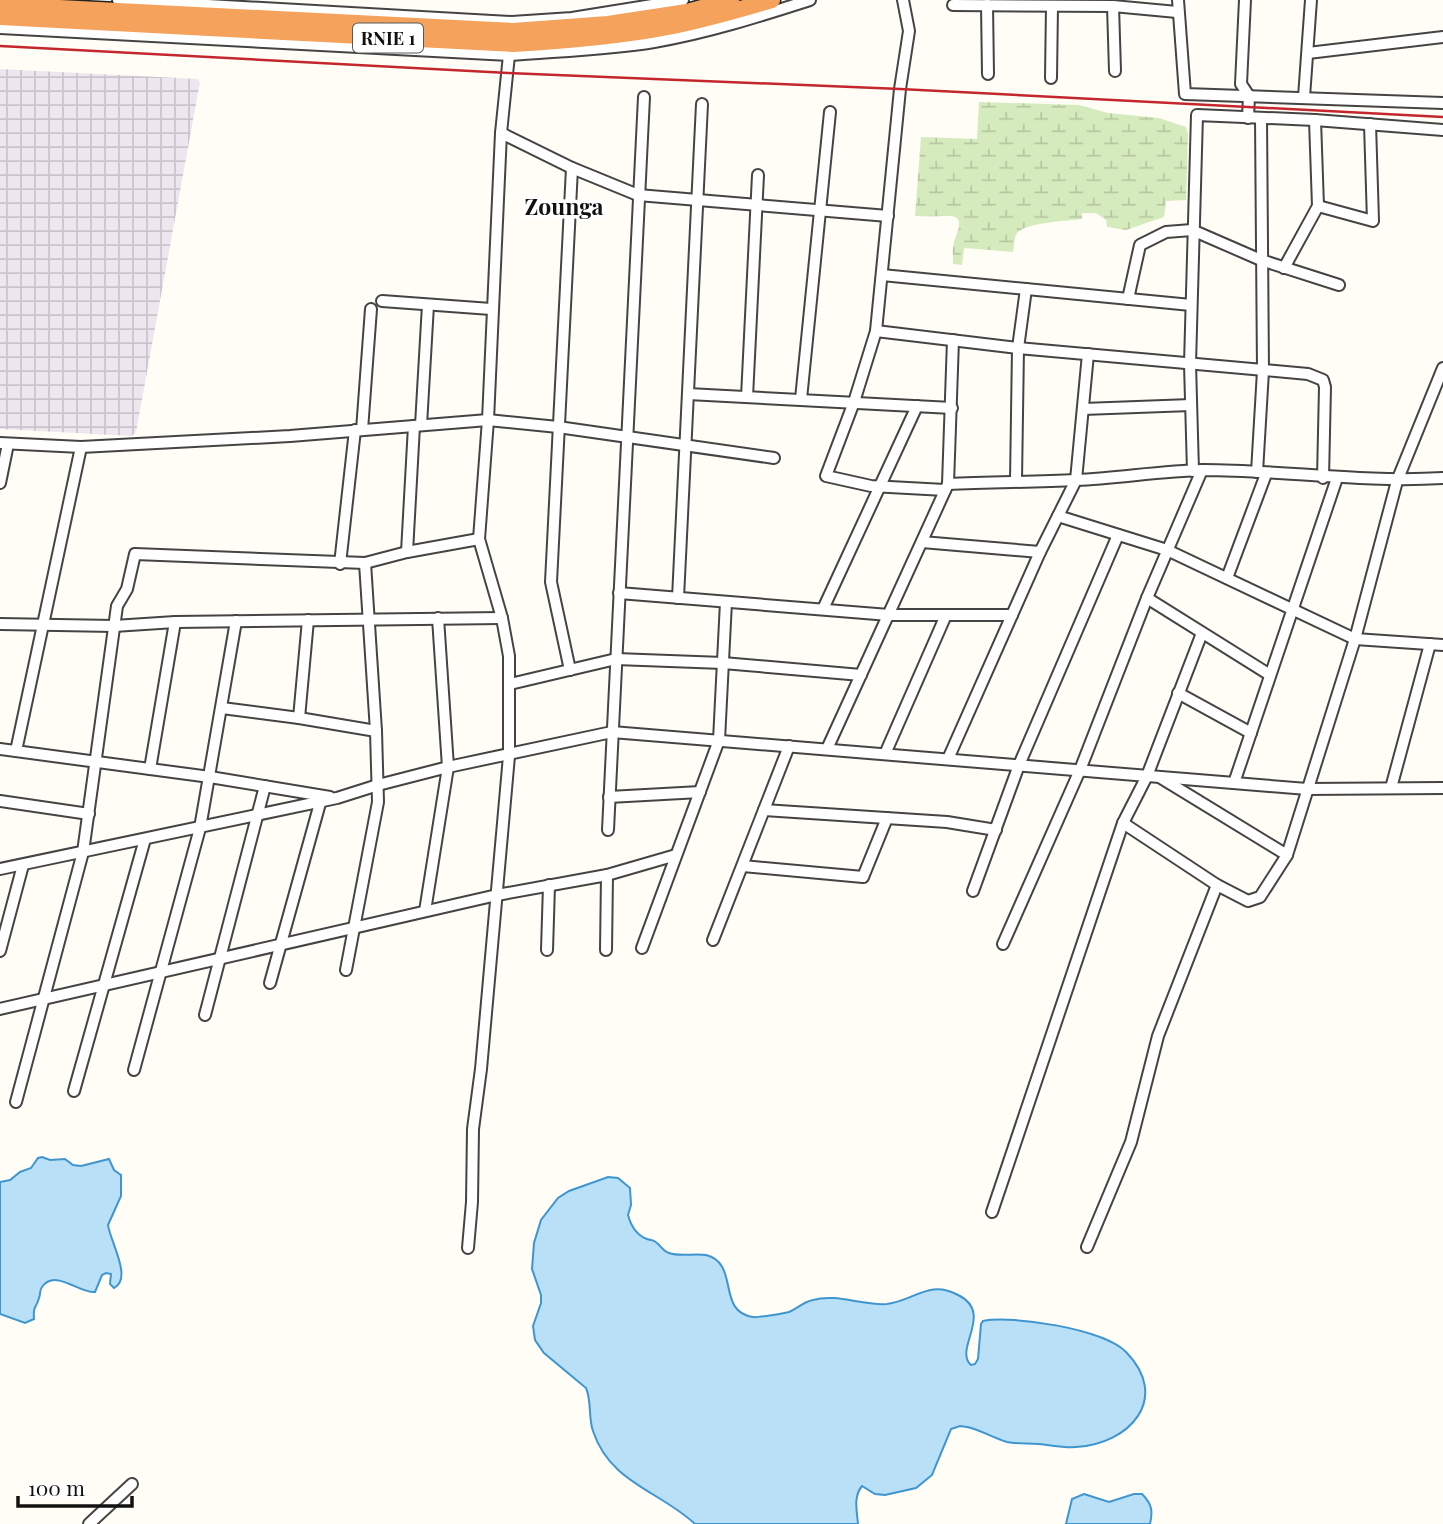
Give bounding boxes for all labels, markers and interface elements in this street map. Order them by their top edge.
road number: RNIE 1 [353,24,423,52]
district label: Zounga [524,190,604,221]
scale bar [18,1464,131,1508]
text: 100 m [28,1473,85,1501]

